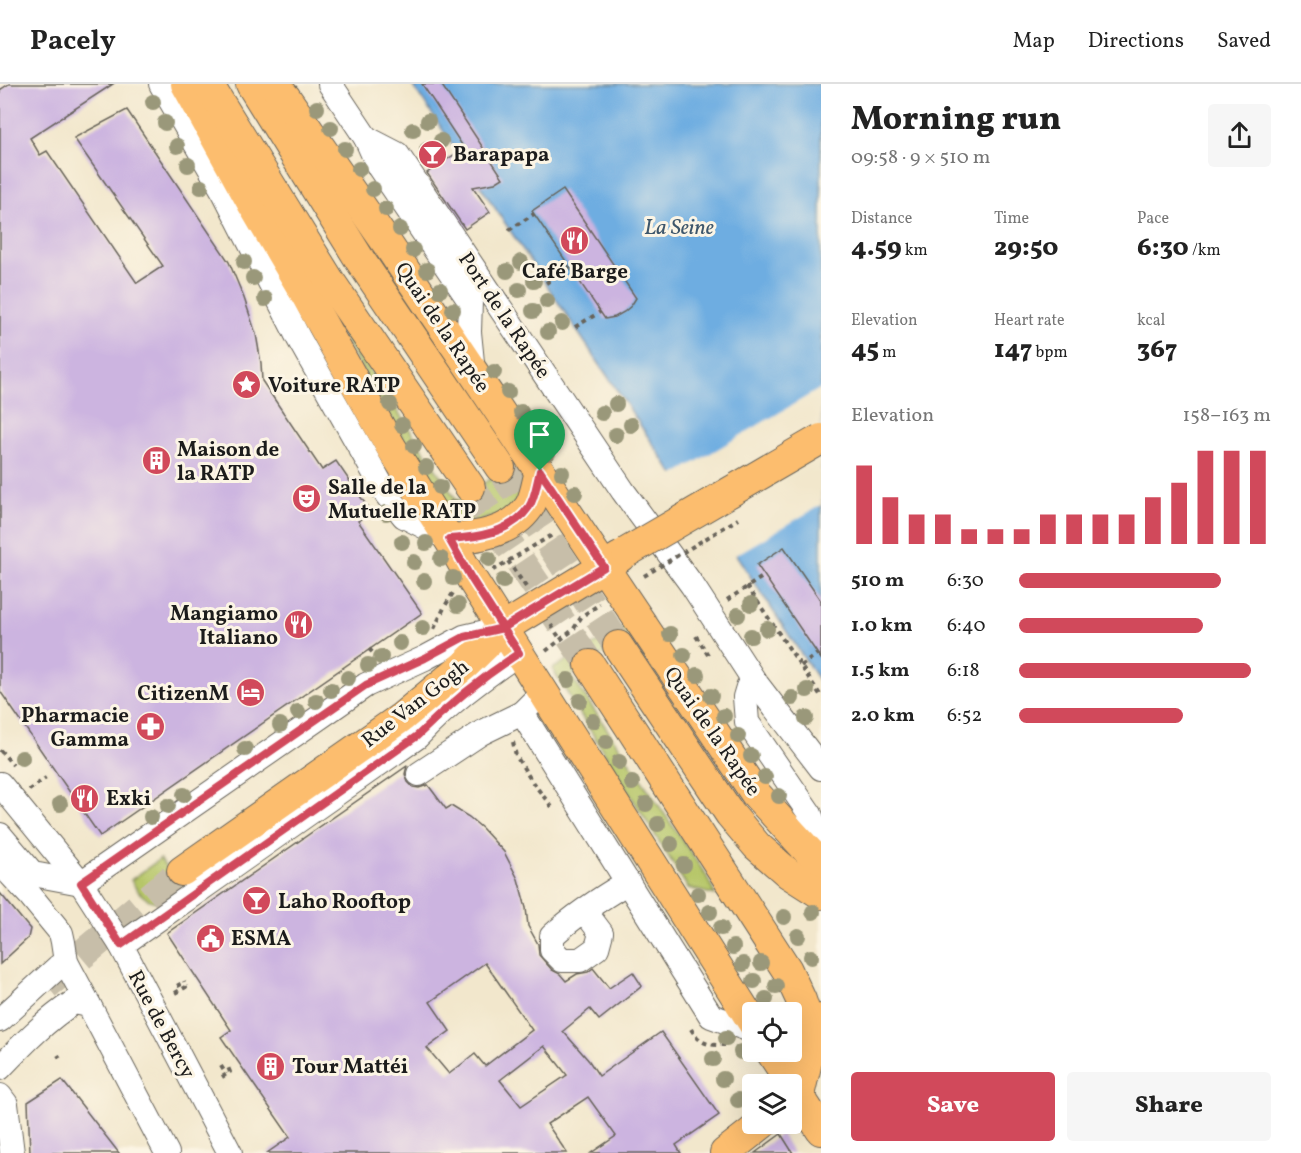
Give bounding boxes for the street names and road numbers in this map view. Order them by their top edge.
street label: Port de la Rapée [451,247,557,385]
street label: Quai de la Rapée [387,257,496,399]
street label: Rue Van Gogh [356,653,476,755]
street label: Quai de la Rapée [656,661,767,802]
street label: Rue de Bercy [120,965,202,1085]

